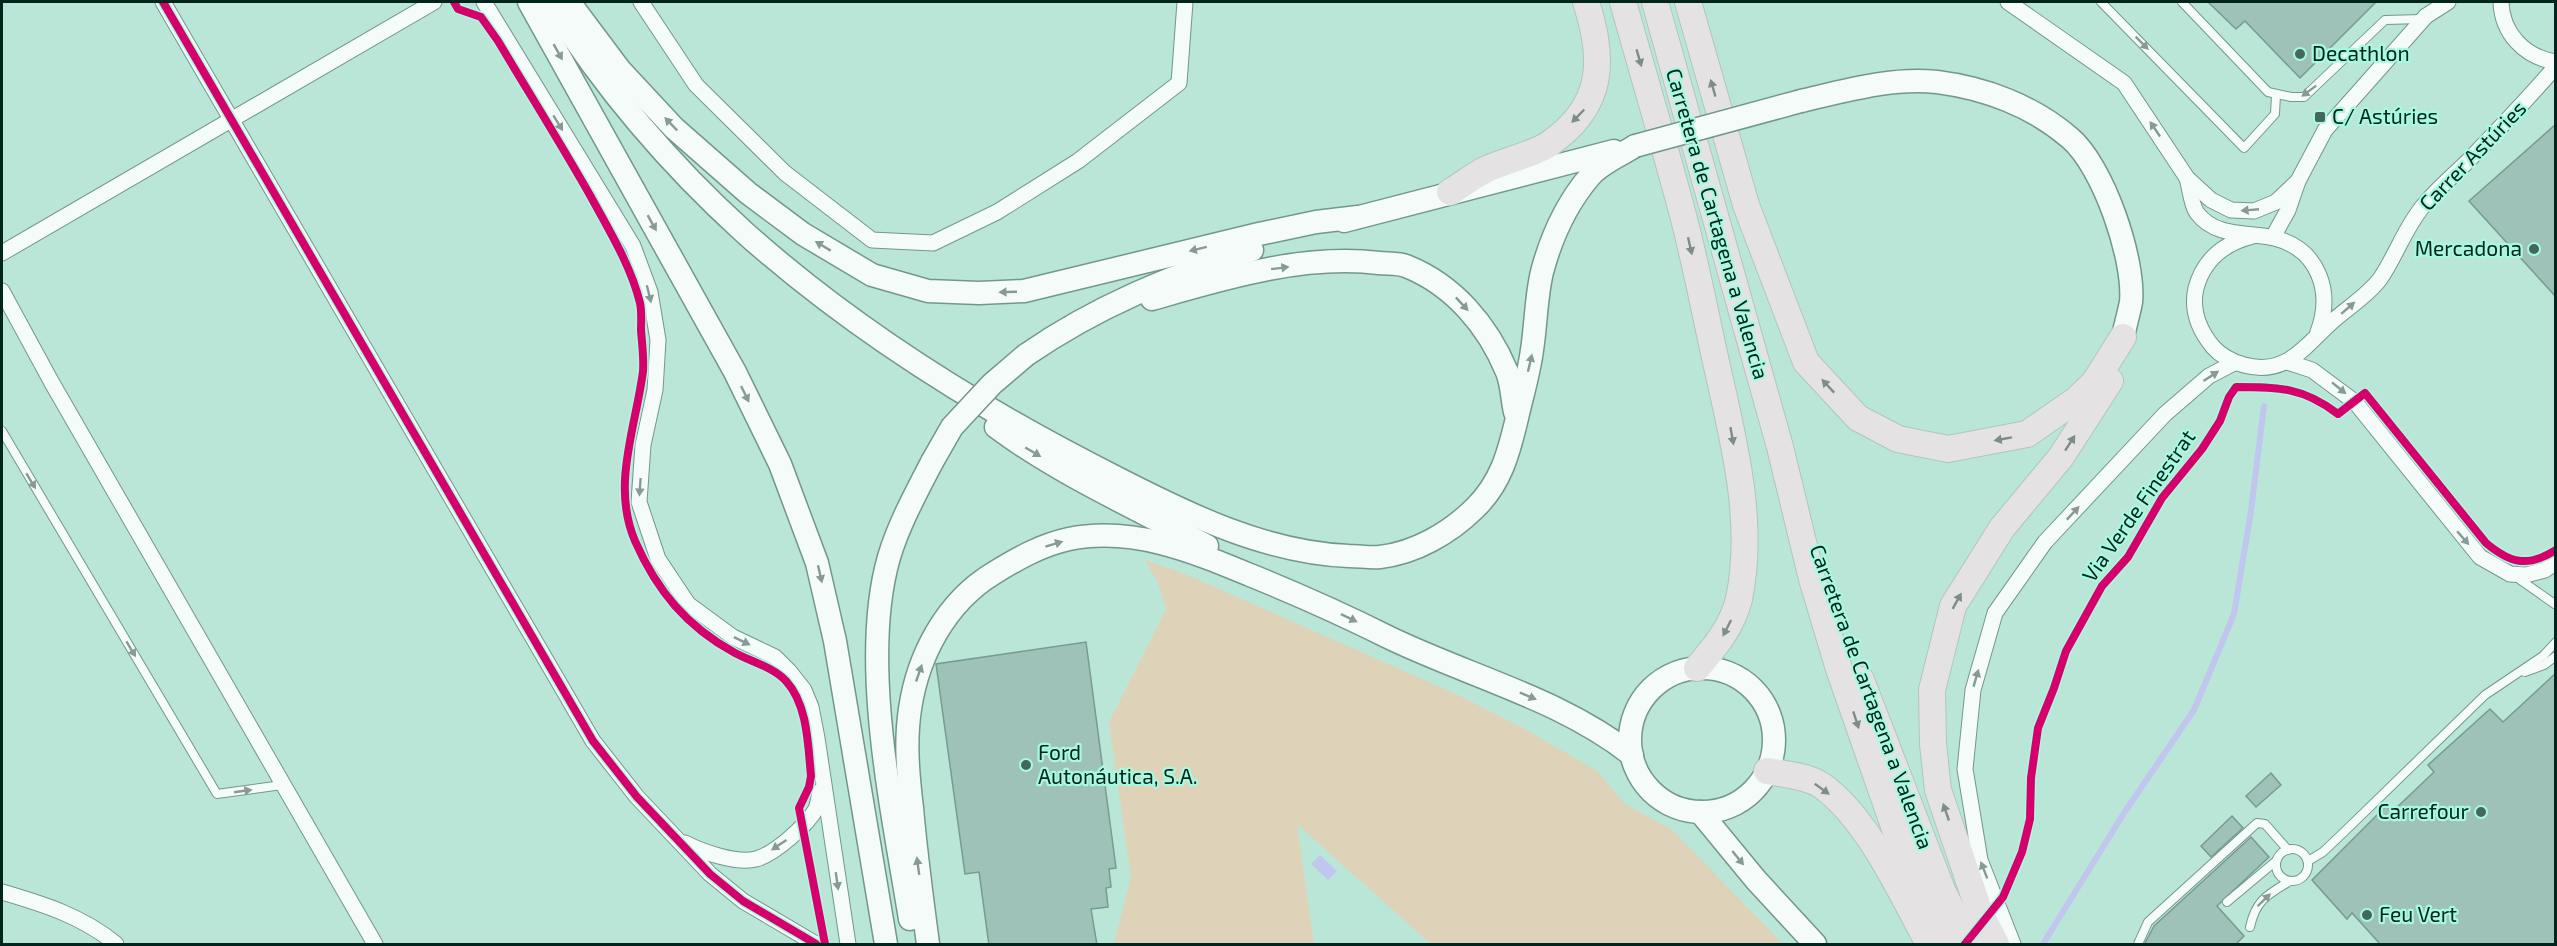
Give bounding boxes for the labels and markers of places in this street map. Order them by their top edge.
place label: Decathlon [2312,40,2410,65]
marker: Decathlon [2293,47,2307,61]
place label: C/ Astúries [2332,103,2438,128]
marker: C/ Astúries [2313,110,2327,124]
place label: Mercadona [2415,235,2522,260]
marker: Mercadona [2527,242,2541,256]
place label: Ford Autonáutica, S.A. [1038,739,1198,788]
marker: Ford Autonáutica, S.A. [1019,758,1033,772]
place label: Carrefour [2378,798,2470,823]
marker: Carrefour [2474,805,2488,819]
place label: Feu Vert [2379,901,2457,926]
marker: Feu Vert [2360,908,2374,922]

